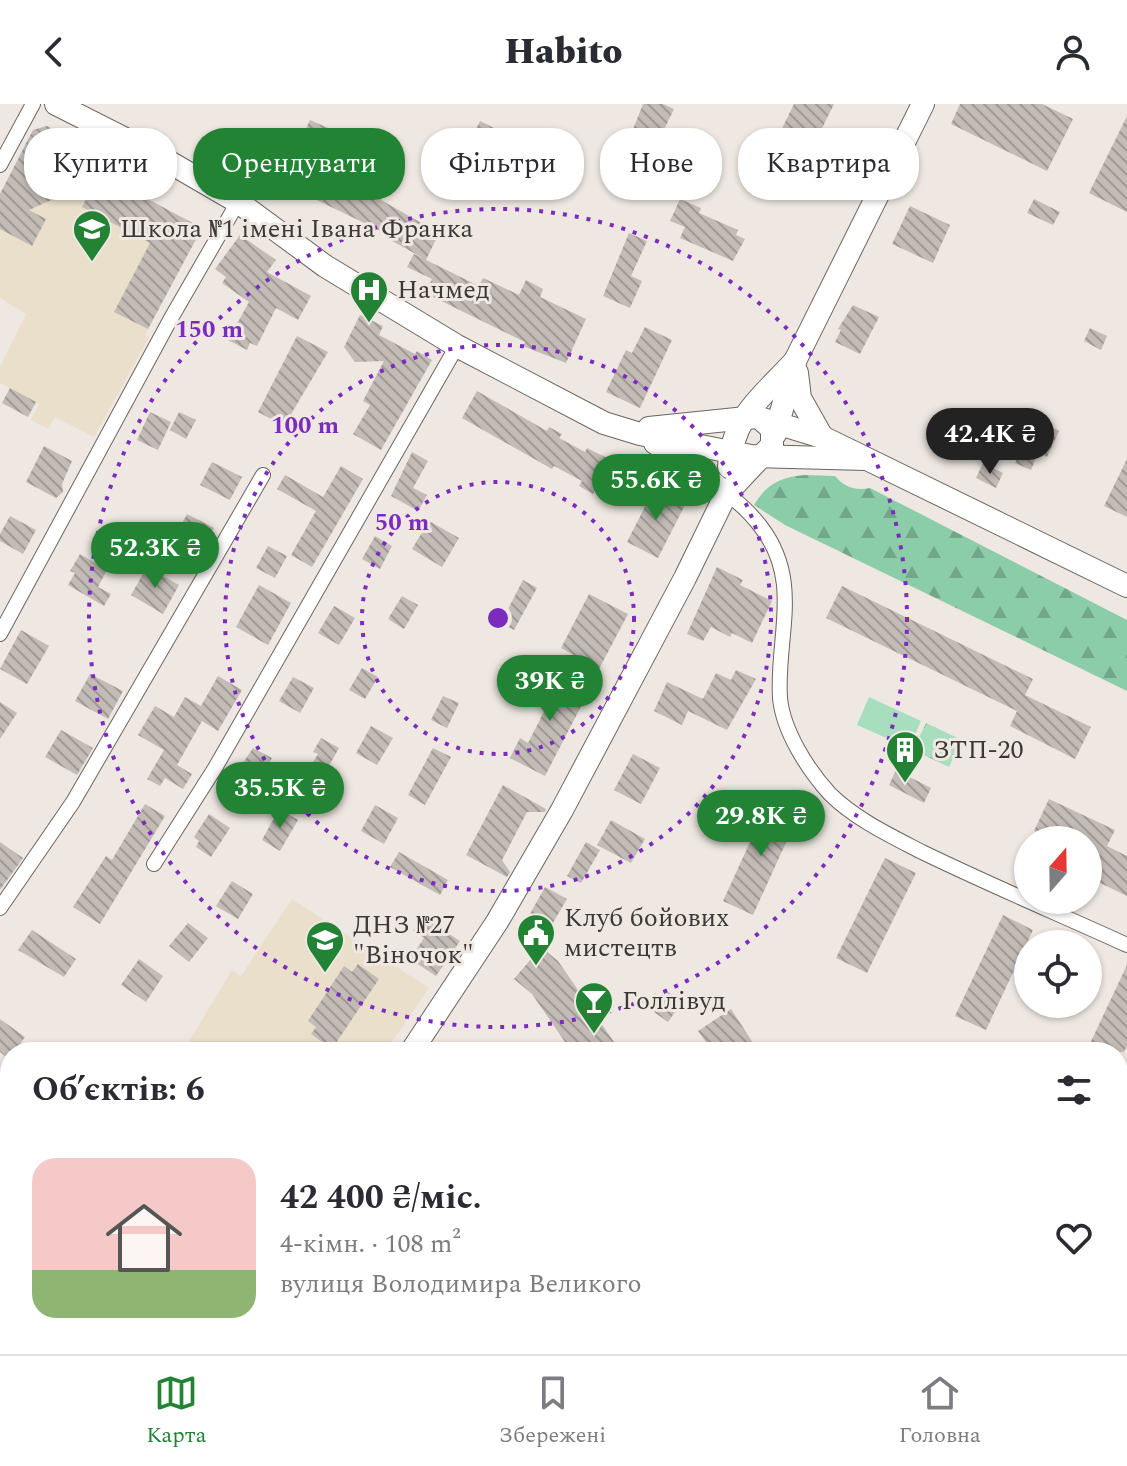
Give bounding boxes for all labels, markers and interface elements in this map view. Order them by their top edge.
text: Habito [505,25,622,80]
icon: back [32,30,76,74]
icon: person [1051,30,1095,74]
chip: Купити [24,128,177,200]
chip: Орендувати [193,128,405,200]
chip: Фільтри [421,128,584,200]
chip: Нове [600,128,722,200]
chip: Квартира [738,128,919,200]
school or university icon: Школа №1 імені Івана Франка [71,208,113,263]
place label: Школа №1 імені Івана Франка [120,209,474,249]
hospital icon: Начмед [348,269,390,324]
place label: Начмед [397,270,490,310]
text: 150 m [175,312,243,348]
text: 100 m [271,408,339,444]
pin: 42.4K ₴ [916,408,1064,476]
text: 42.4K ₴ [944,414,1036,454]
pin: 55.6K ₴ [582,454,730,522]
text: 55.6K ₴ [610,460,702,500]
text: 50 m [375,505,430,541]
pin: 52.3K ₴ [81,522,229,590]
text: 52.3K ₴ [109,528,201,568]
centre of rings [484,604,512,632]
pin: 39K ₴ [494,655,606,723]
text: 39K ₴ [515,661,585,701]
building icon: ЗТП-20 [884,729,926,784]
place label: ЗТП-20 [933,730,1023,770]
pin: 35.5K ₴ [206,762,354,830]
text: 35.5K ₴ [234,768,326,808]
pin: 29.8K ₴ [687,790,835,858]
text: 29.8K ₴ [715,796,807,836]
north arrow [1014,826,1102,914]
map controls [1014,826,1102,1018]
place label: Клуб бойових мистецтв [564,898,729,968]
place label: ДНЗ №27 "Віночок" [353,905,474,975]
public building icon: Клуб бойових мистецтв [515,912,557,967]
school or university icon: ДНЗ №27 "Віночок" [304,919,346,974]
button: locate [1014,930,1102,1018]
bar icon: Голлівуд [573,980,615,1035]
place label: Голлівуд [622,981,726,1021]
text: Об’єктів: 6 [32,1064,205,1116]
icon: filters [1052,1068,1096,1112]
text: 42 400 ₴/міс. [280,1172,482,1224]
icon: home [96,1190,192,1286]
icon: heart [1052,1216,1096,1260]
text: 4-кімн. · 108 m² [280,1224,461,1264]
text: вулиця Володимира Великого [280,1264,642,1304]
tab: Карта [146,1371,206,1452]
tab: Збережені [499,1371,606,1452]
tab: Головна [899,1371,981,1452]

